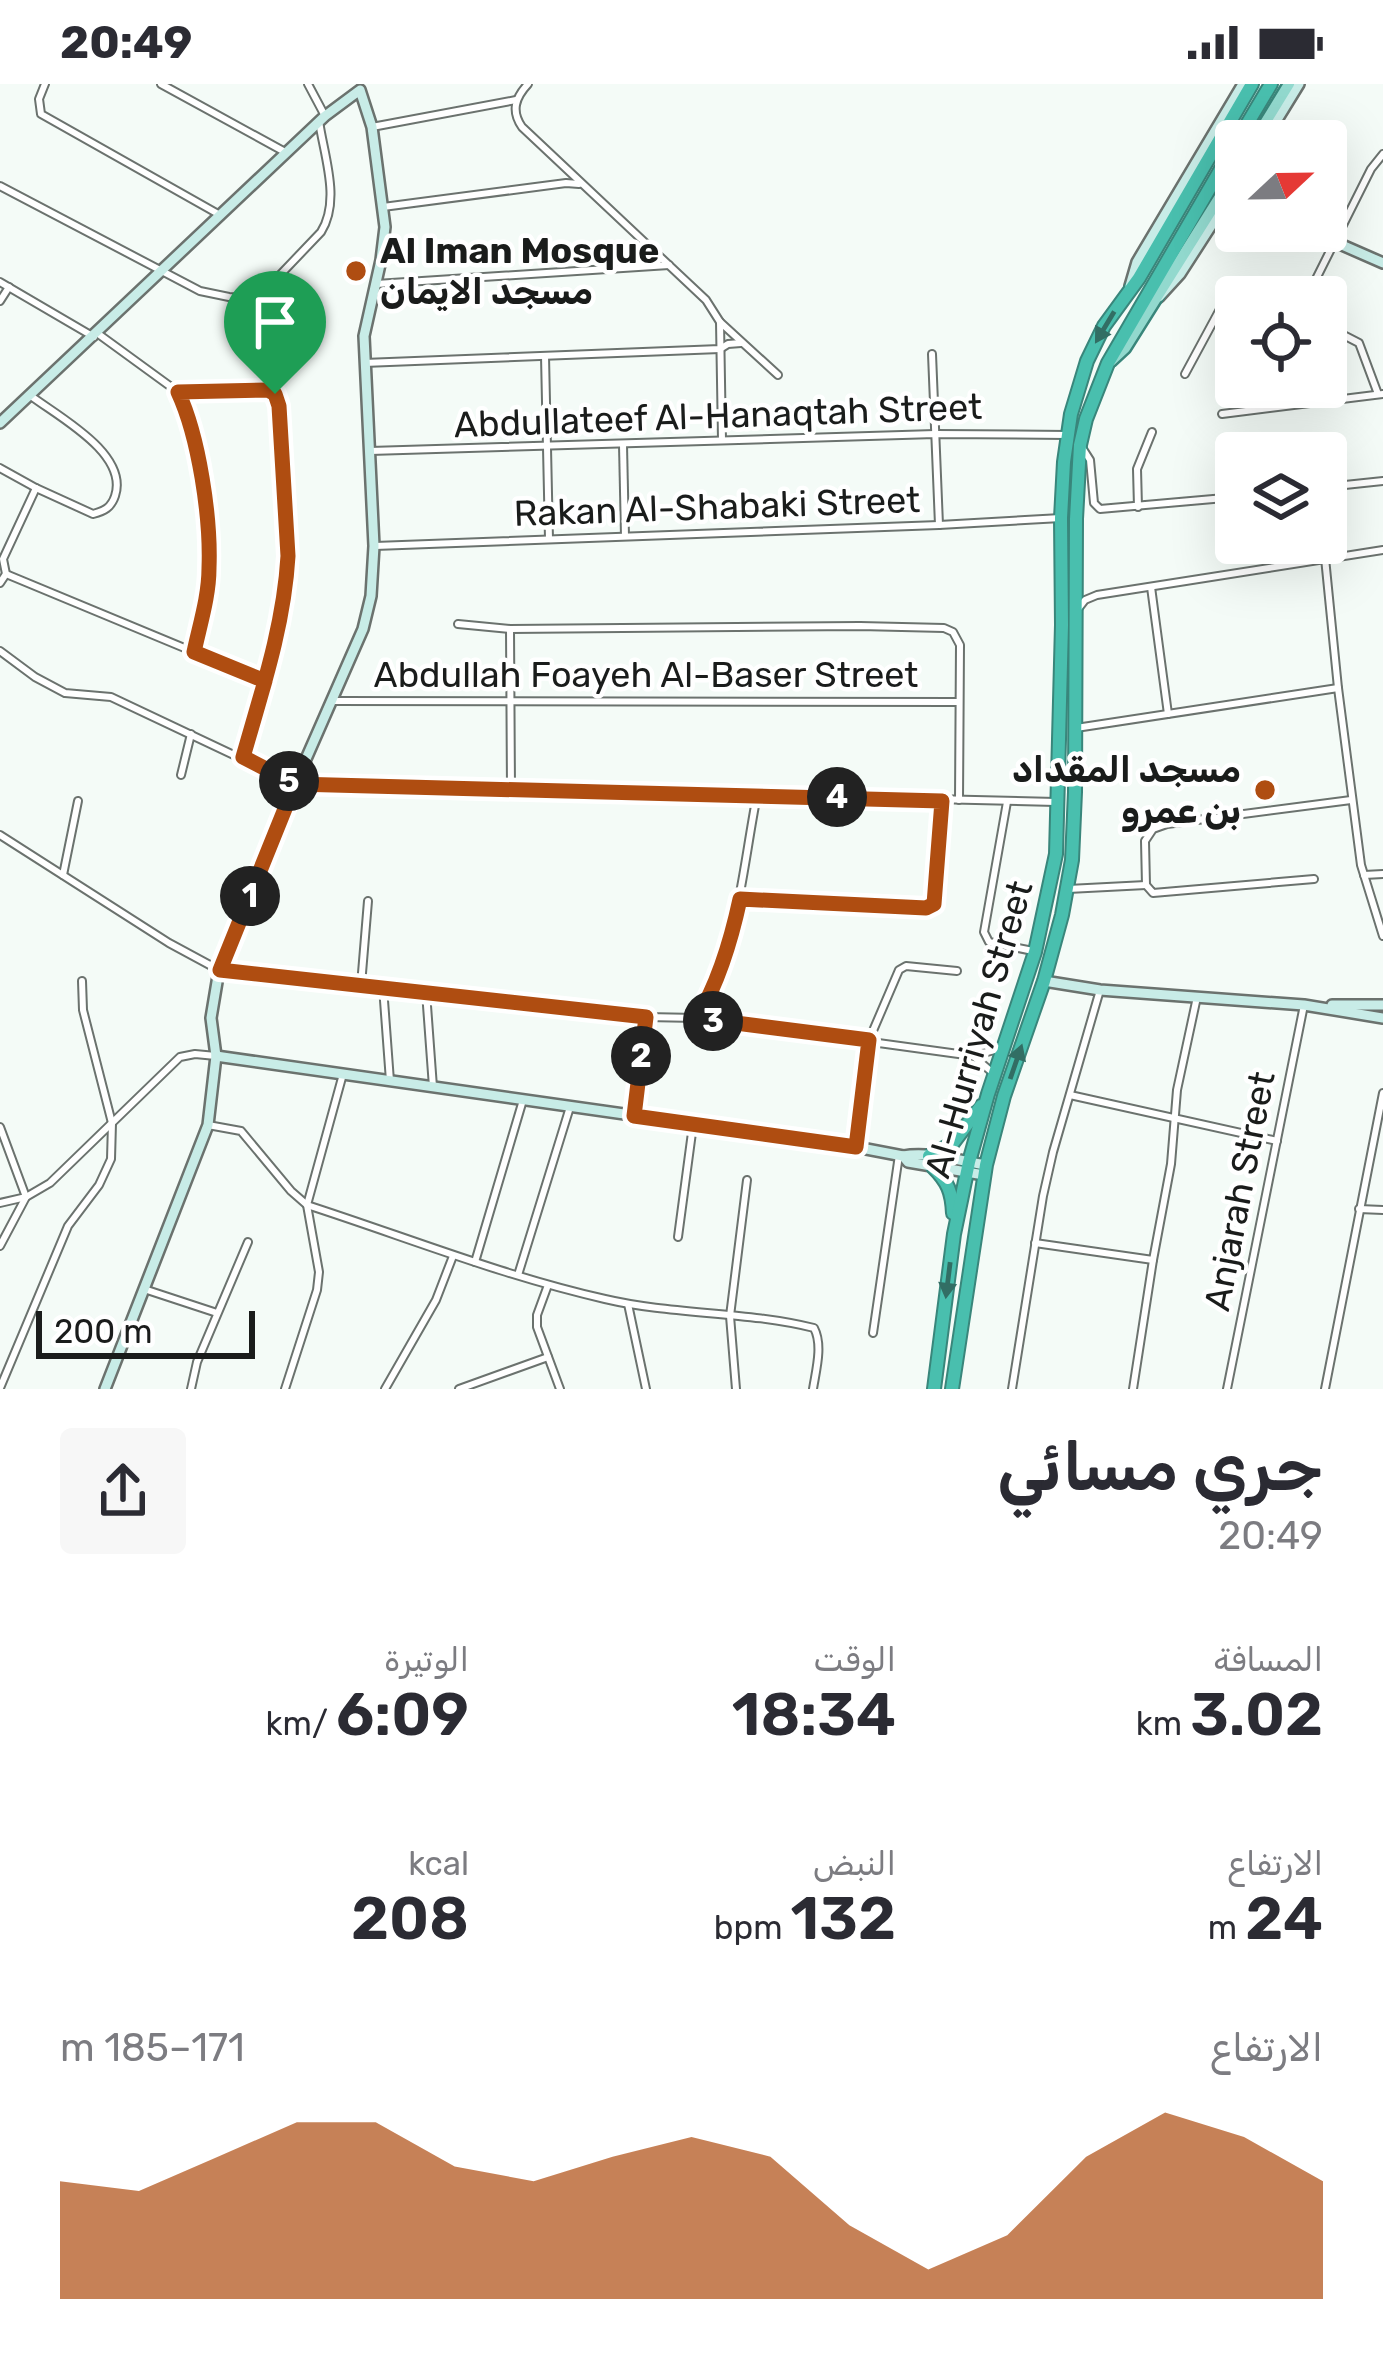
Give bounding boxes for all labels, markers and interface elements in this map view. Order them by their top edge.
text: 20:49 [60,16,192,69]
north arrow [1215,120,1347,252]
map controls [1215,120,1347,564]
place label: Al Iman Mosque مسجد الايمان [380,229,659,313]
marker: Al Iman Mosque مسجد الايمان [343,258,369,284]
pin [224,271,326,394]
button: locate [1215,276,1347,408]
icon: arrive [242,289,308,355]
one-way arrow [1095,310,1116,344]
street label: Abdullateef Al-Hanaqtah Street [453,385,983,446]
button: layers [1215,432,1347,564]
street label: Rakan Al-Shabaki Street [513,478,921,535]
street label: Abdullah Foayeh Al-Baser Street [374,653,918,696]
place label: مسجد المقداد بن عمرو [1012,748,1241,832]
pin: 5 [259,751,319,811]
text: 5 [278,761,300,800]
pin: 4 [807,767,867,827]
text: 4 [826,777,848,816]
marker: مسجد المقداد بن عمرو [1252,777,1278,803]
pin: 1 [220,866,280,926]
street label: Al-Hurriyah Street [915,875,1042,1183]
text: 1 [242,876,258,915]
pin: 3 [683,991,743,1051]
text: 3 [702,1001,724,1040]
pin: 2 [611,1026,671,1086]
text: 2 [630,1036,652,1075]
one-way arrow [1008,1044,1026,1080]
street label: Anjarah Street [1195,1068,1284,1314]
one-way arrow [938,1262,957,1299]
scale bar [36,1305,255,1358]
text: 200 m [54,1312,153,1351]
button: share [60,1428,186,1554]
text: جري مسائي [997,1428,1323,1507]
text: 20:49 [1218,1513,1323,1559]
text: الوتيرة [384,1640,469,1679]
text: الوقت [813,1640,896,1679]
text: المسافة [1213,1640,1323,1679]
text: 6:09 [336,1679,469,1750]
text: 18:34 [732,1679,896,1750]
text: 3.02 [1190,1679,1323,1750]
text: /km [266,1704,336,1743]
text: km [1136,1704,1190,1743]
text: kcal [408,1844,469,1883]
text: النبض [813,1844,896,1883]
text: الارتفاع [1228,1844,1323,1883]
text: 208 [351,1883,469,1954]
text: 132 [791,1883,896,1954]
text: 24 [1245,1883,1323,1954]
text: bpm [714,1908,791,1947]
text: m [1208,1908,1245,1947]
text: 171–185 m [60,2025,245,2071]
text: الارتفاع [1211,2025,1323,2071]

